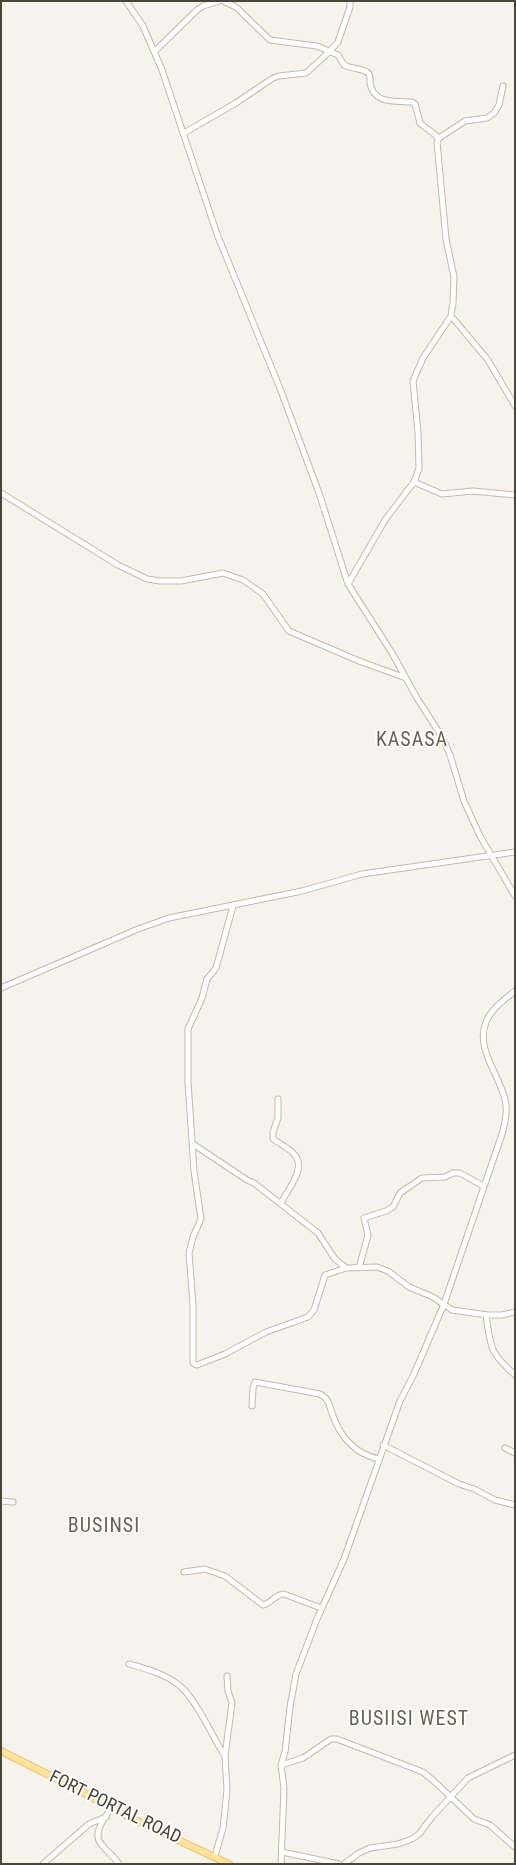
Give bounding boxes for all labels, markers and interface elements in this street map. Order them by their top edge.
district label: KASASA [375,729,449,753]
district label: BUSINSI [67,1515,141,1539]
district label: BUSIISI WEST [347,1708,471,1732]
street label: FORT PORTAL ROAD [46,1767,184,1849]

